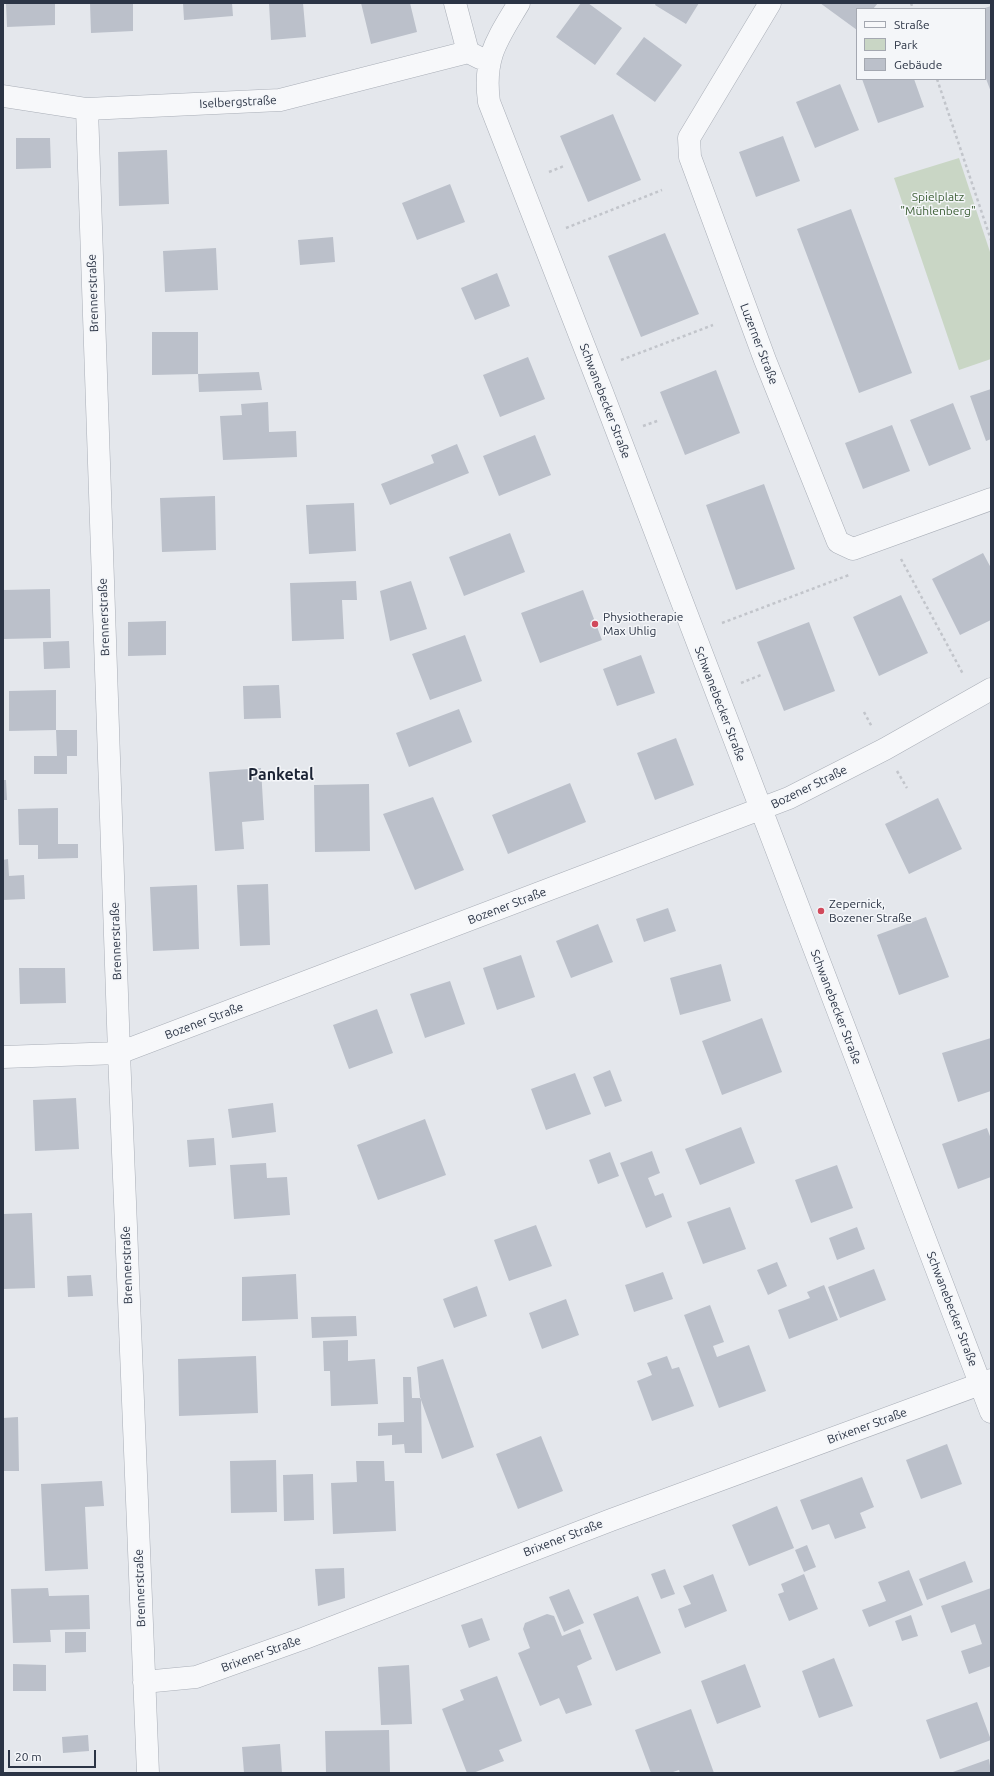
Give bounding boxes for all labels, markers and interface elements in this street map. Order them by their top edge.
legend [856,8,986,80]
text: Straße [894,18,930,31]
text: Park [894,38,918,51]
text: Gebäude [894,58,942,71]
street label: Iselbergstraße [199,93,277,111]
park label: Spielplatz "Mühlenberg" [900,190,976,218]
street label: Brennerstraße [84,254,102,332]
street label: Luzerner Straße [737,301,781,387]
street label: Schwanebecker Straße [576,341,634,461]
street label: Brennerstraße [95,578,113,656]
place label: Physiotherapie Max Uhlig [603,610,683,638]
marker: Physiotherapie Max Uhlig [590,619,600,629]
street label: Schwanebecker Straße [691,644,749,764]
street label: Bozener Straße [769,762,849,812]
district label: Panketal [248,765,314,785]
street label: Bozener Straße [466,884,548,928]
place label: Zepernick, Bozener Straße [829,897,912,925]
street label: Brennerstraße [107,902,125,980]
marker: Zepernick, Bozener Straße [816,906,826,916]
street label: Schwanebecker Straße [807,947,865,1067]
street label: Bozener Straße [163,999,245,1043]
street label: Brennerstraße [118,1226,136,1304]
street label: Schwanebecker Straße [923,1249,981,1369]
street label: Brixener Straße [825,1405,909,1447]
street label: Brixener Straße [521,1516,605,1560]
street label: Brennerstraße [131,1549,149,1627]
street label: Brixener Straße [219,1633,303,1675]
scale bar [10,1742,98,1768]
text: 20 m [15,1750,42,1763]

